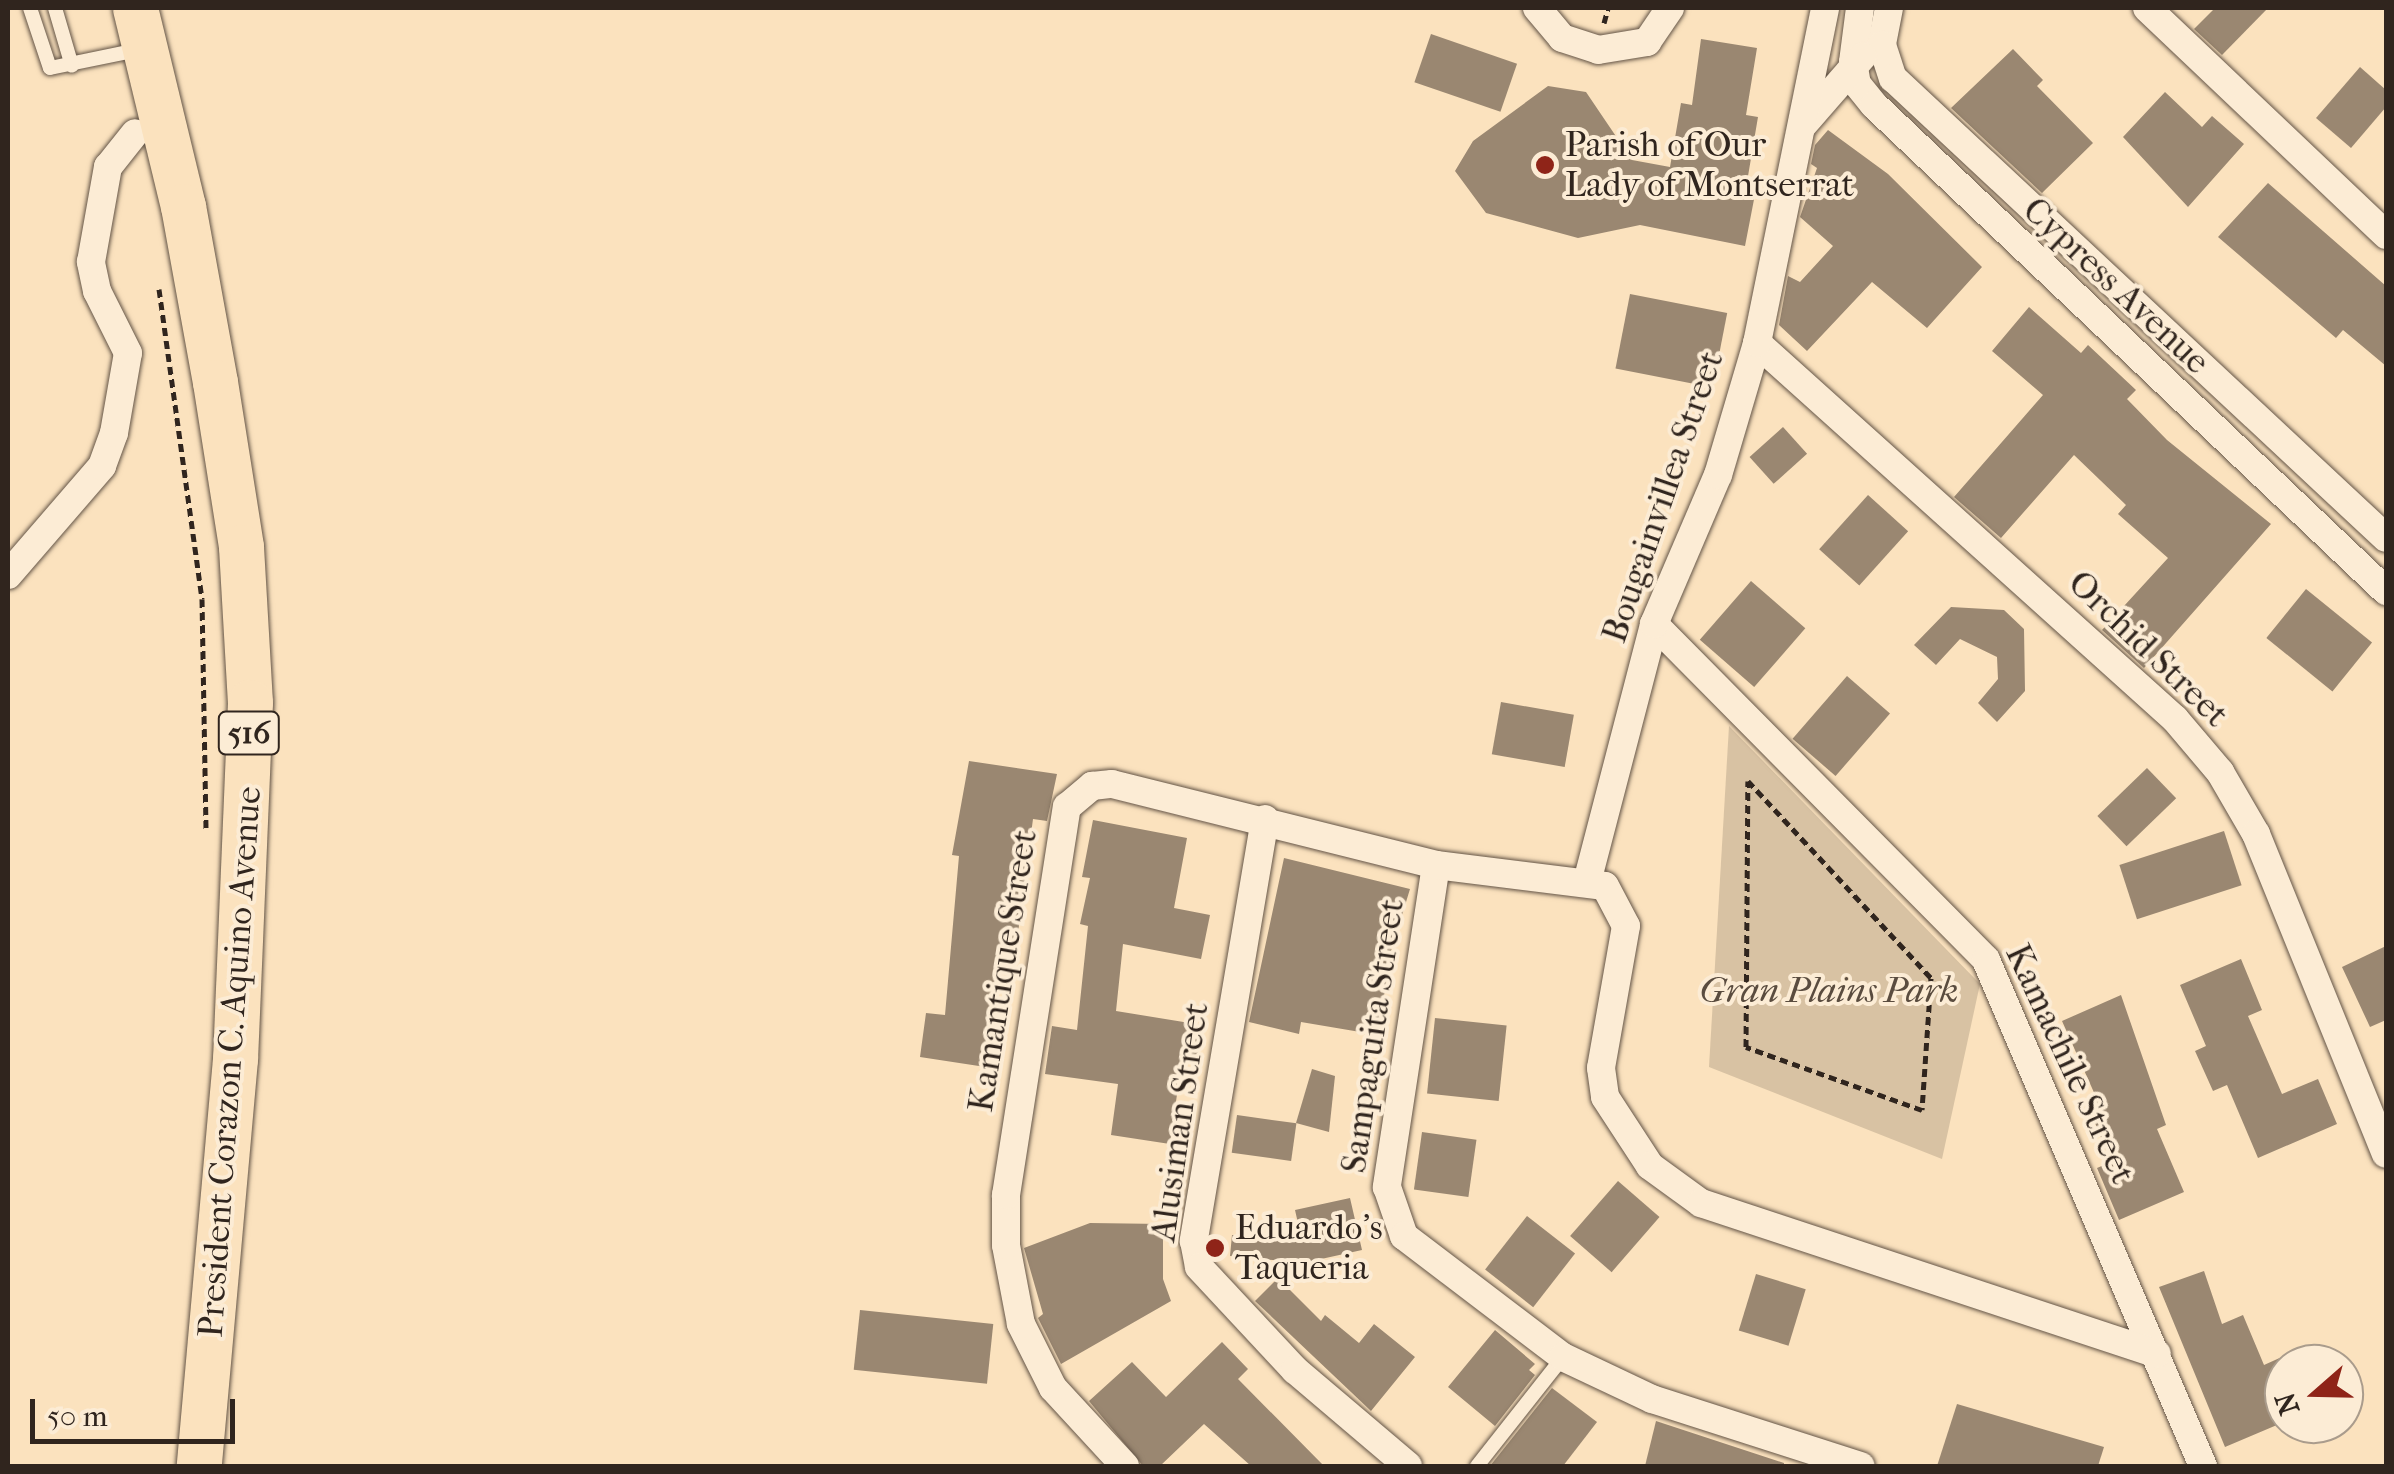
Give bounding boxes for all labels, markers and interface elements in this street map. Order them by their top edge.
place label: Parish of Our Lady of Montserrat [1565,124,1854,206]
marker: Parish of Our Lady of Montserrat [1534,154,1556,176]
street label: Cypress Avenue [2014,189,2218,383]
street label: Bougainvillea Street [1593,346,1733,648]
street label: Orchid Street [2059,562,2237,736]
road number: 516 [216,706,282,760]
street label: President Corazon C. Aquino Avenue [190,785,270,1339]
street label: Kamantique Street [960,827,1046,1115]
street label: Sampaguita Street [1333,896,1413,1176]
street label: Kamachile Street [1996,938,2144,1190]
park label: Gran Plains Park [1700,970,1958,1012]
street label: Alusiman Street [1142,1000,1218,1244]
place label: Eduardo's Taqueria [1235,1207,1383,1289]
marker: Eduardo's Taqueria [1204,1237,1226,1259]
north arrow [2264,1344,2364,1444]
scale bar [35,1379,240,1441]
text: N [2268,1388,2306,1419]
text: 50 m [47,1399,108,1434]

